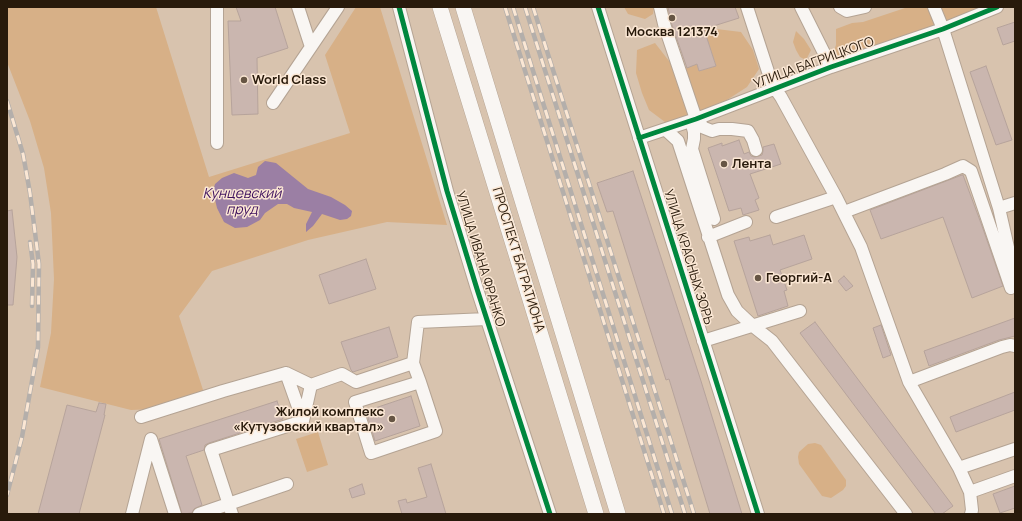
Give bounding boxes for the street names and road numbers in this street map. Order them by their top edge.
street label: УЛИЦА БАГРИЦКОГО [752,34,876,92]
street label: ПРОСПЕКТ БАГРАТИОНА [488,186,548,334]
street label: УЛИЦА КРАСНЫХ ЗОРЬ [660,188,716,326]
street label: УЛИЦА ИВАНА ФРАНКО [452,189,508,329]

